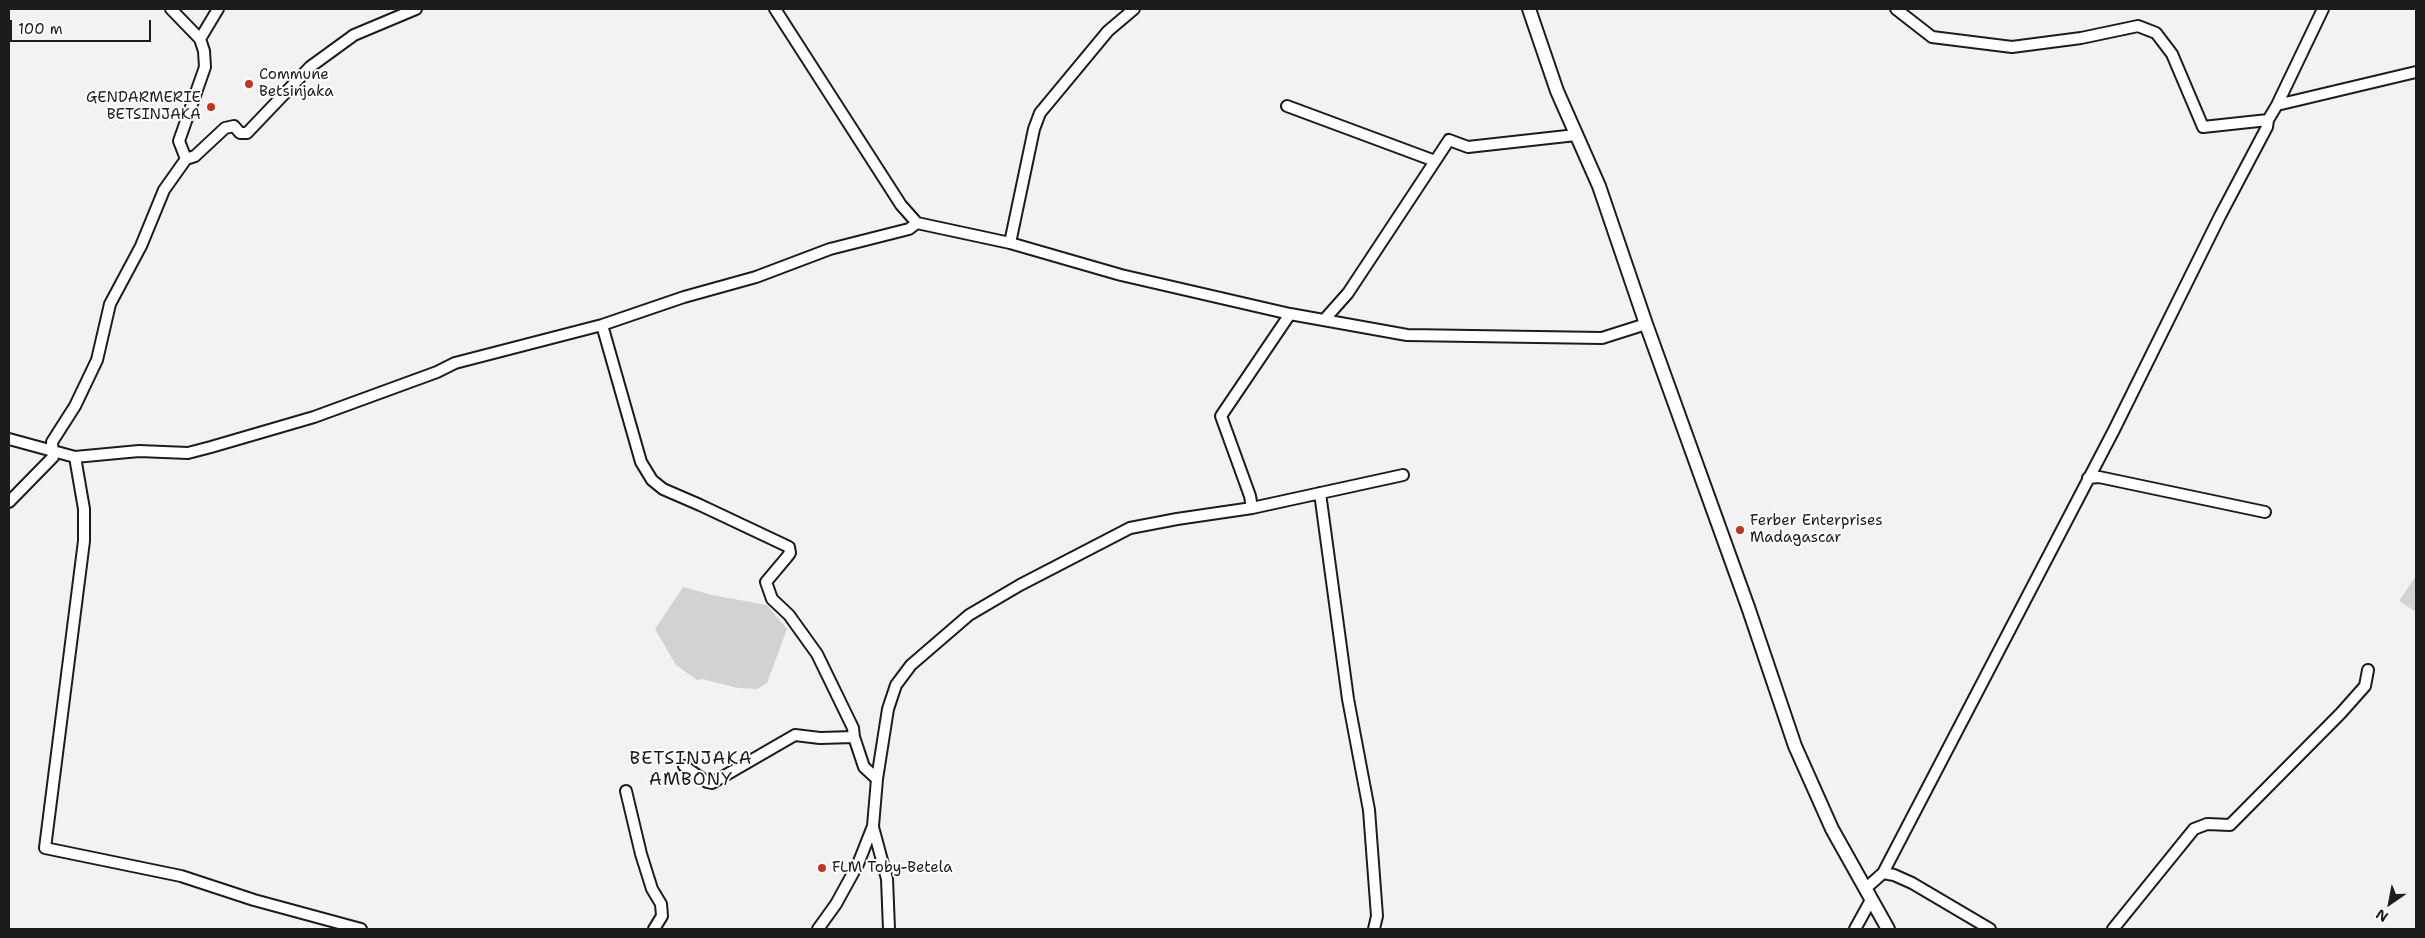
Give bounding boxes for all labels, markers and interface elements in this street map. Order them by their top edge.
scale bar [12,10,154,42]
text: 100 m [18,19,63,39]
place label: Commune Betsinjaka [259,66,334,101]
marker: Commune Betsinjaka [243,78,255,90]
place label: GENDARMERIE BETSINJAKA [86,89,201,124]
marker: GENDARMERIE BETSINJAKA [205,101,217,113]
place label: Ferber Enterprises Madagascar [1750,512,1883,547]
marker: Ferber Enterprises Madagascar [1734,524,1746,536]
district label: BETSINJAKA AMBONY [628,748,754,791]
place label: FLM Toby-Betela [832,859,952,877]
marker: FLM Toby-Betela [816,862,828,874]
north arrow [2365,878,2415,928]
text: N [2372,905,2391,926]

